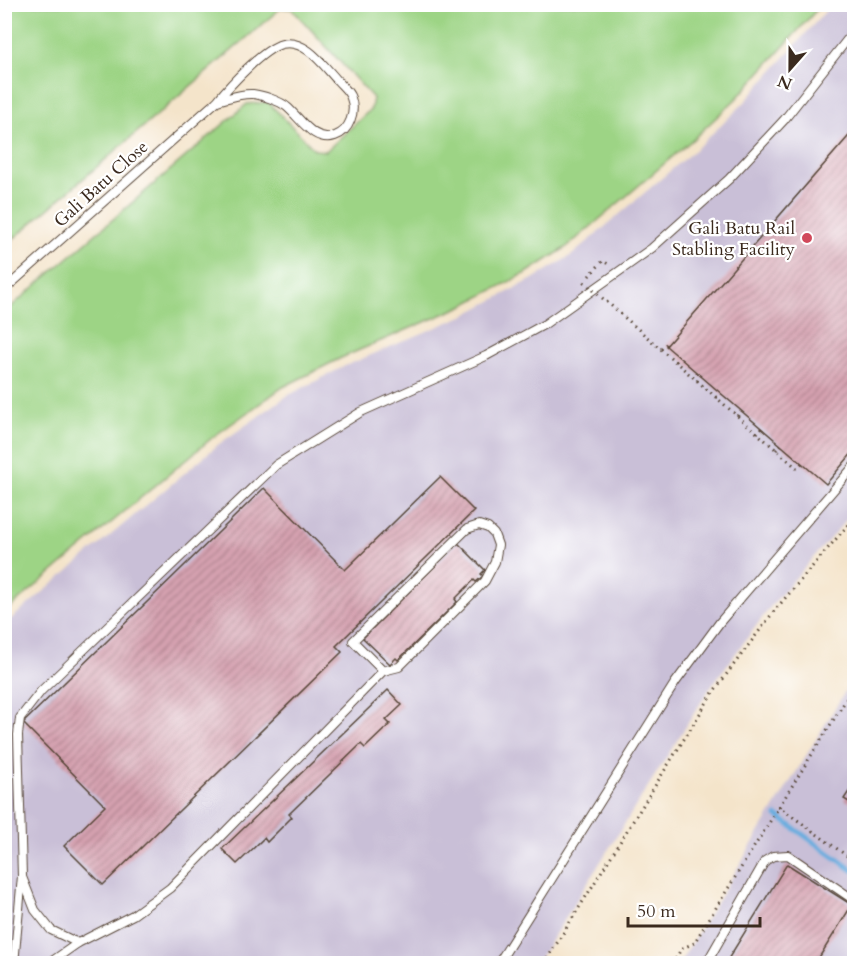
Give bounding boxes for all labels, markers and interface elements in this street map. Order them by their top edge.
north arrow [760,39,820,99]
text: N [774,69,795,95]
street label: Gali Batu Close [48,135,154,233]
place label: Gali Batu Rail Stabling Facility [672,216,795,262]
marker: Gali Batu Rail Stabling Facility [800,231,814,245]
scale bar [628,890,760,928]
text: 50 m [637,899,676,924]

